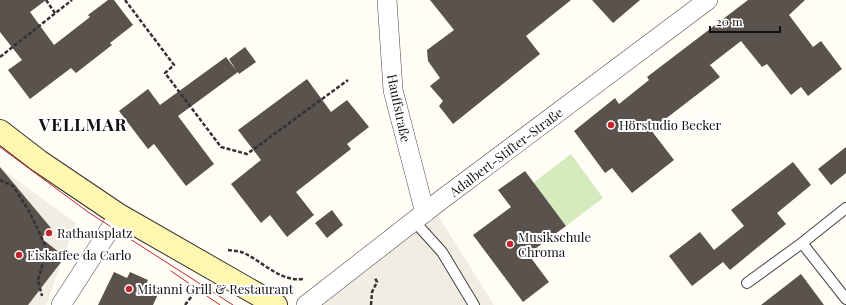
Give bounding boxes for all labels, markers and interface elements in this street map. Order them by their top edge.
scale bar [710,8,780,34]
text: 20 m [716,13,743,29]
street label: Hauffstraße [384,72,415,144]
street label: Adalbert-Stifter-Straße [445,103,566,200]
district label: VELLMAR [38,113,127,135]
place label: Hörstudio Becker [619,116,722,133]
marker: Hörstudio Becker [606,120,616,130]
place label: Rathausplatz [57,224,133,241]
marker: Rathausplatz [44,228,54,238]
place label: Musikschule Chroma [518,228,591,260]
marker: Musikschule Chroma [505,239,515,249]
place label: Eiskaffee da Carlo [27,246,131,263]
marker: Eiskaffee da Carlo [14,250,24,260]
place label: Mitanni Grill & Restaurant [137,280,294,297]
marker: Mitanni Grill & Restaurant [124,284,134,294]

